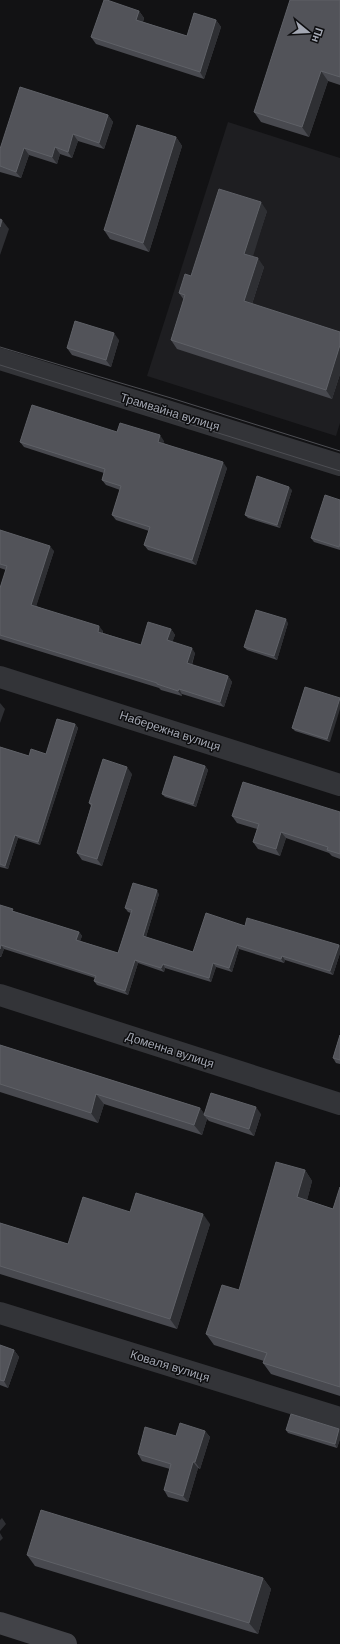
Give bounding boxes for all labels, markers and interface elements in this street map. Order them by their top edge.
north arrow [288,12,328,52]
text: Пн [309,26,326,44]
street label: Трамвайна вулиця [118,389,222,435]
street label: Набережна вулиця [117,707,223,755]
street label: Доменна вулиця [124,1028,216,1072]
street label: Коваля вулиця [128,1346,212,1386]

